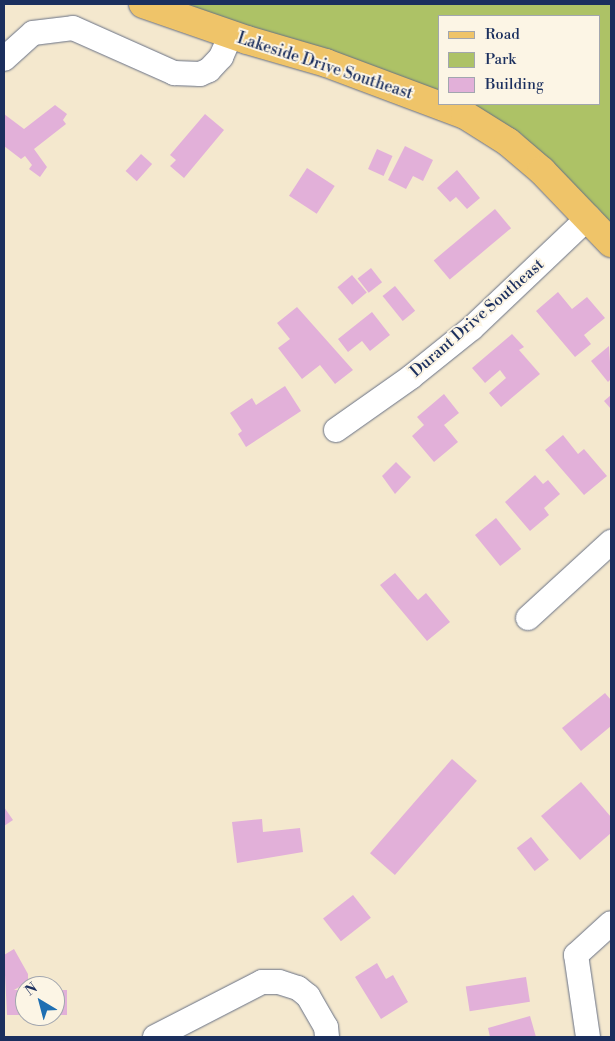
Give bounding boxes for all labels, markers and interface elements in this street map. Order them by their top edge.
legend [438,15,600,105]
text: Road [485,25,520,44]
street label: Lakeside Drive Southeast [235,29,415,103]
text: Park [485,50,516,69]
text: Building [485,75,544,94]
street label: Durant Drive Southeast [406,255,548,381]
north arrow [15,976,65,1026]
text: N [22,979,41,1000]

